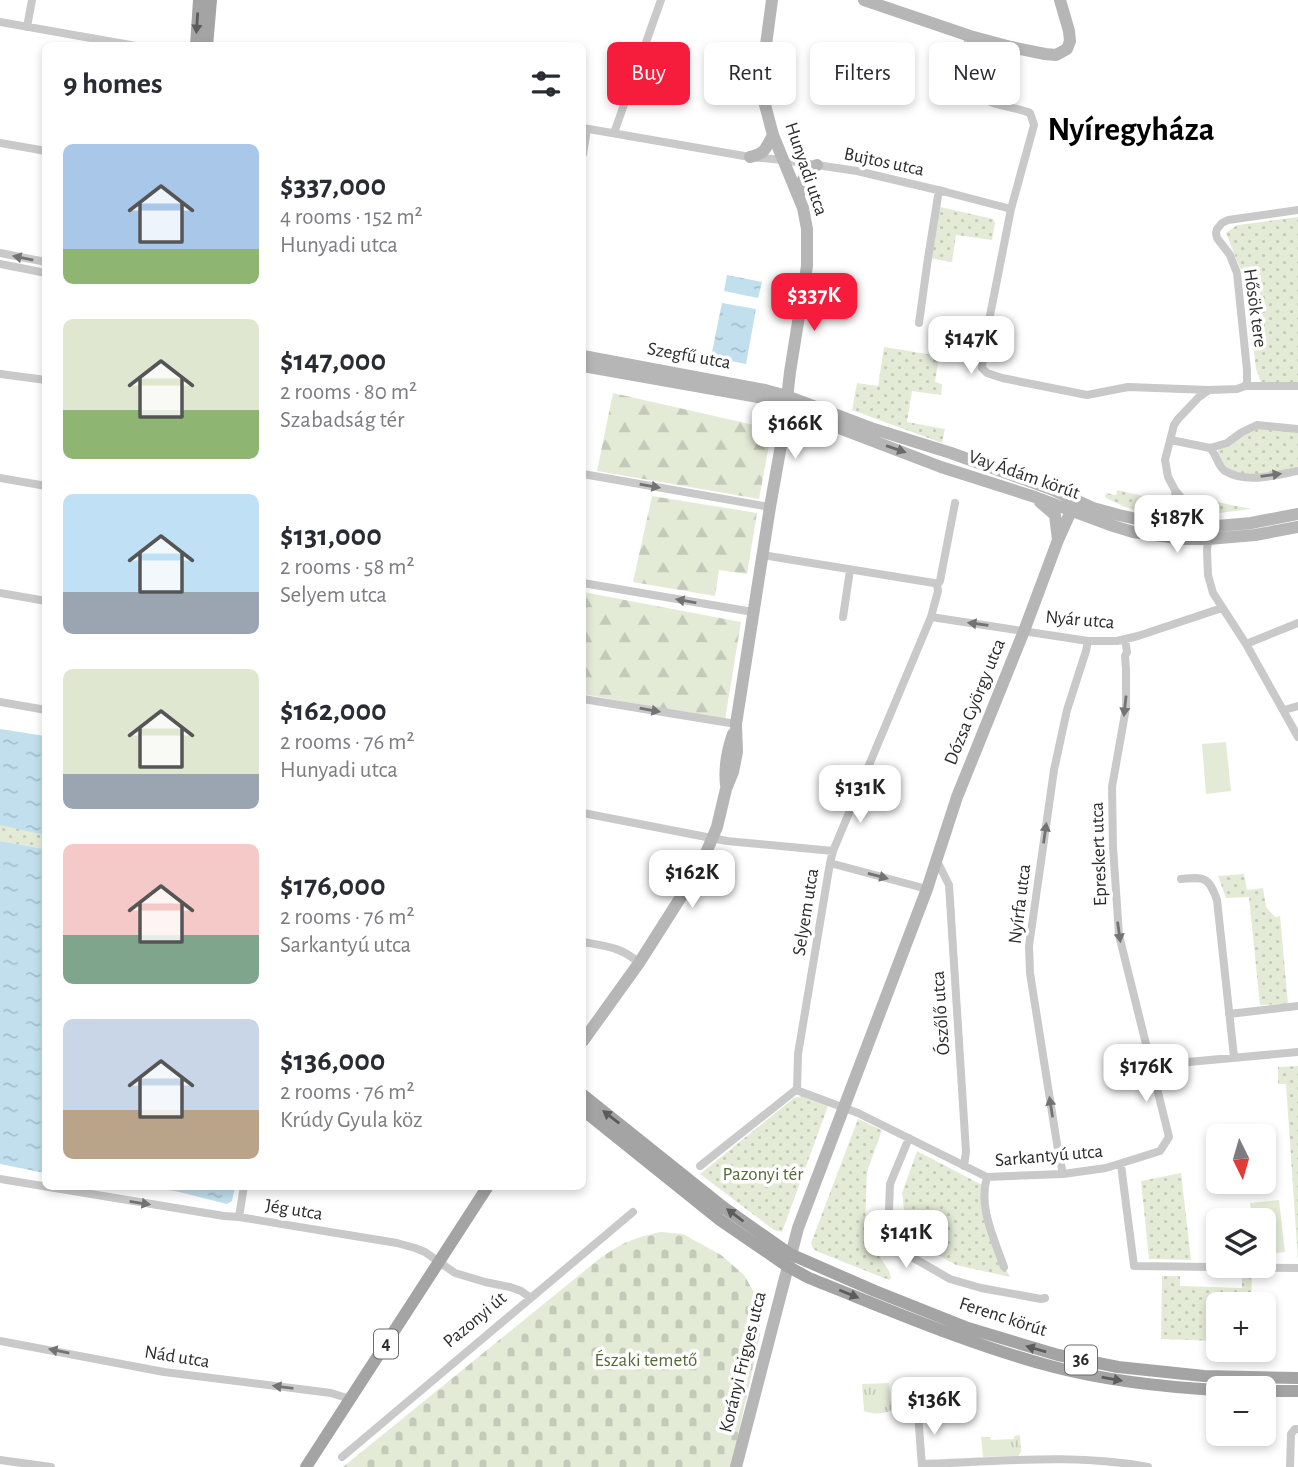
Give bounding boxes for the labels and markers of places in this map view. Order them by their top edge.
pin: $337K [765,274,863,333]
pin: $147K [922,316,1020,376]
pin: $166K [746,402,844,461]
pin: $187K [1128,496,1226,555]
pin: $131K [811,766,909,825]
pin: $162K [643,850,741,910]
pin: $176K [1097,1044,1195,1104]
pin: $141K [857,1210,955,1270]
pin: $136K [885,1378,983,1437]

